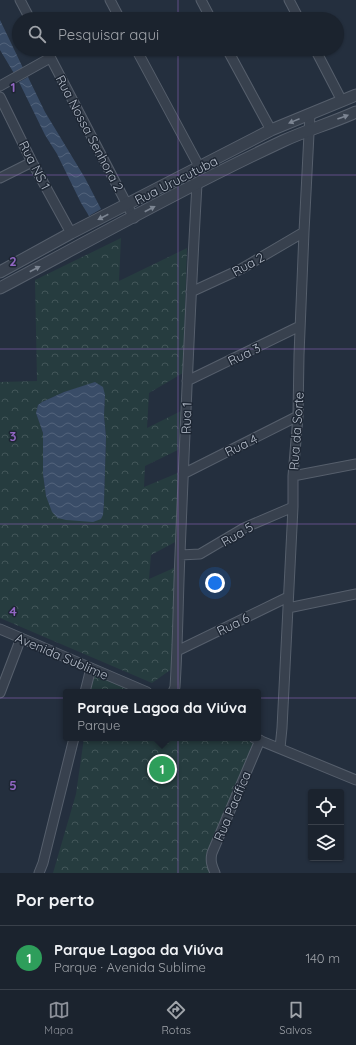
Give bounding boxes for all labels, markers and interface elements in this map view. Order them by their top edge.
search box [12,12,344,56]
icon: search [26,23,48,45]
text: Pesquisar aqui [58,25,159,44]
street label: Rua Nossa Senhora 2 [53,72,127,194]
text: 1 [10,79,16,95]
one-way arrow [337,114,349,120]
one-way arrow [289,118,300,124]
street label: Rua NS 1 [16,138,54,192]
street label: Rua Urucutuba [132,152,220,208]
one-way arrow [144,206,156,212]
one-way arrow [97,214,109,220]
street label: Rua 2 [229,249,267,279]
text: 2 [9,253,17,269]
one-way arrow [29,266,40,273]
street label: Rua 3 [225,339,263,369]
street label: Rua da Sorte [285,391,307,471]
street label: Rua 1 [177,402,195,434]
text: 3 [10,428,17,444]
street label: Rua 4 [222,430,260,460]
street label: Rua 5 [218,518,256,550]
your location [205,573,225,593]
text: 4 [9,603,17,619]
street label: Rua 6 [214,609,252,639]
street label: Avenida Sublime [13,629,111,683]
popup [63,689,261,741]
text: Parque Lagoa da Viúva [77,698,247,717]
text: Parque [77,717,120,733]
pin: 1 [149,754,175,784]
street label: Rua Pacífica [210,769,254,843]
text: 5 [9,777,17,793]
map controls [308,789,344,861]
button: locate [308,789,344,825]
button: layers [308,825,344,861]
text: Por perto [16,889,94,910]
text: Parque Lagoa da Viúva [54,940,223,959]
text: 1 [26,950,32,966]
text: 140 m [305,950,340,966]
text: Parque · Avenida Sublime [54,959,206,975]
tab: Mapa [44,999,73,1037]
tab: Rotas [161,999,191,1037]
tab: Salvos [279,999,312,1037]

